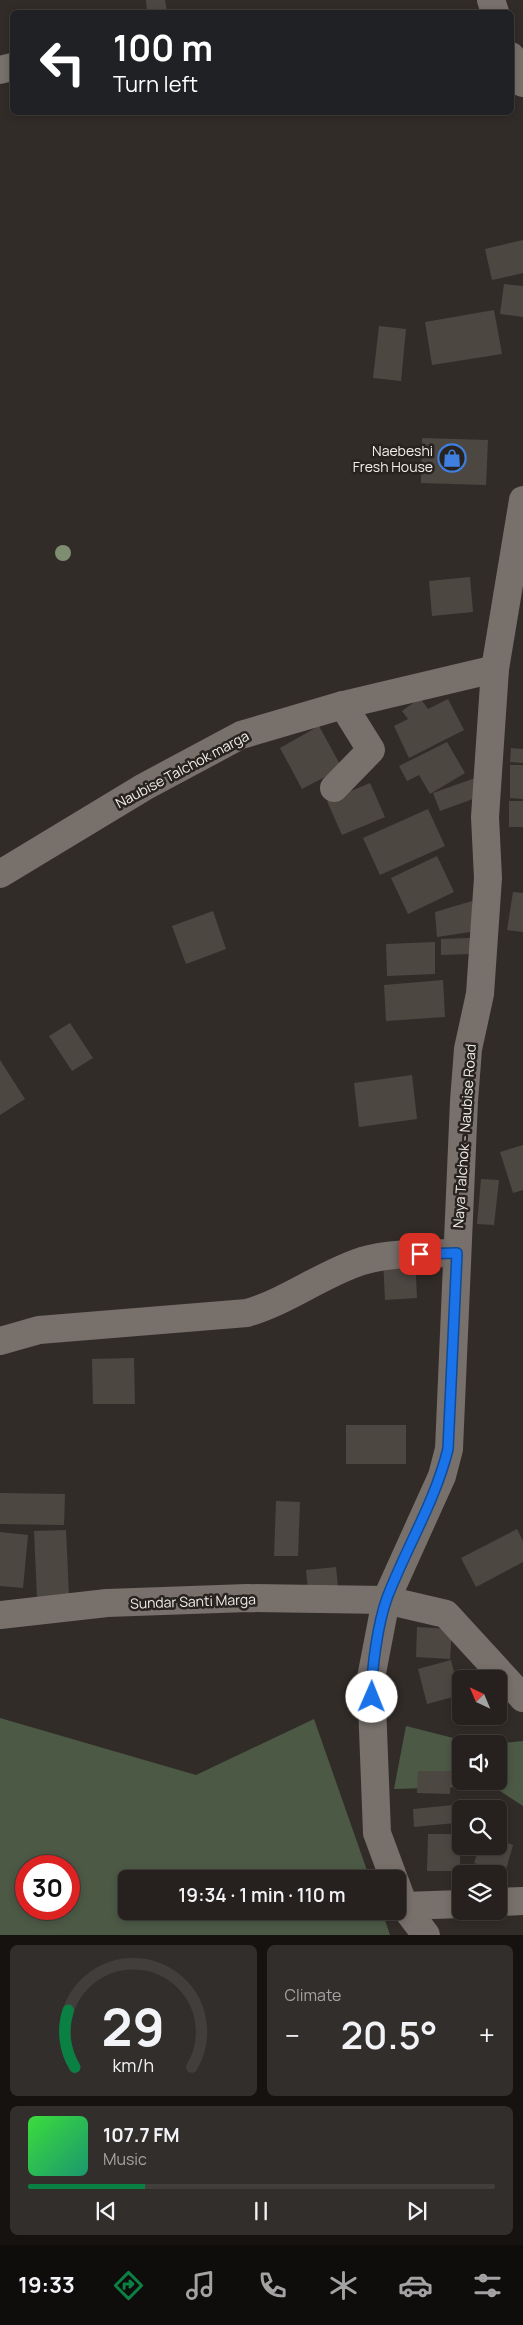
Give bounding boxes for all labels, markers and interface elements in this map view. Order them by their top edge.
text: 100 m [113,24,213,72]
icon: left [30,30,95,95]
text: Turn left [113,69,198,99]
place label: Naebeshi Fresh House [353,441,433,476]
shop icon: Naebeshi Fresh House [437,443,467,473]
street label: Naubise Talchok marga [112,726,252,812]
street label: Naya Talchok - Naubise Road [448,1043,480,1229]
pin [399,1233,441,1275]
icon: arrive [406,1240,434,1268]
street label: Sundar Santi Marga [130,1589,256,1613]
position arrow [345,1670,397,1722]
north arrow [452,1670,508,1725]
map controls [452,1670,507,1920]
button: sound [452,1735,507,1790]
button: search [452,1800,507,1855]
speed limit sign: 30 [15,1855,80,1920]
button: layers [452,1865,507,1920]
text: 19:34 · 1 min · 110 m [178,1882,346,1908]
text: Climate [285,1984,341,2006]
text: 29 [102,1991,165,2062]
text: 20.5° [341,2008,438,2060]
text: − [285,2016,300,2054]
text: + [479,2016,495,2054]
text: km/h [112,2053,154,2077]
text: 107.7 FM [103,2122,180,2148]
text: Music [103,2148,147,2170]
icon: previous [92,2197,120,2225]
icon: pause [247,2197,275,2225]
icon: next [403,2197,431,2225]
icon: directions [111,2268,146,2303]
icon: music [183,2268,218,2303]
icon: phone [255,2268,290,2303]
icon: climate [326,2268,361,2303]
icon: car [398,2268,433,2303]
icon: filters [470,2268,505,2303]
text: 19:33 [18,2270,75,2300]

